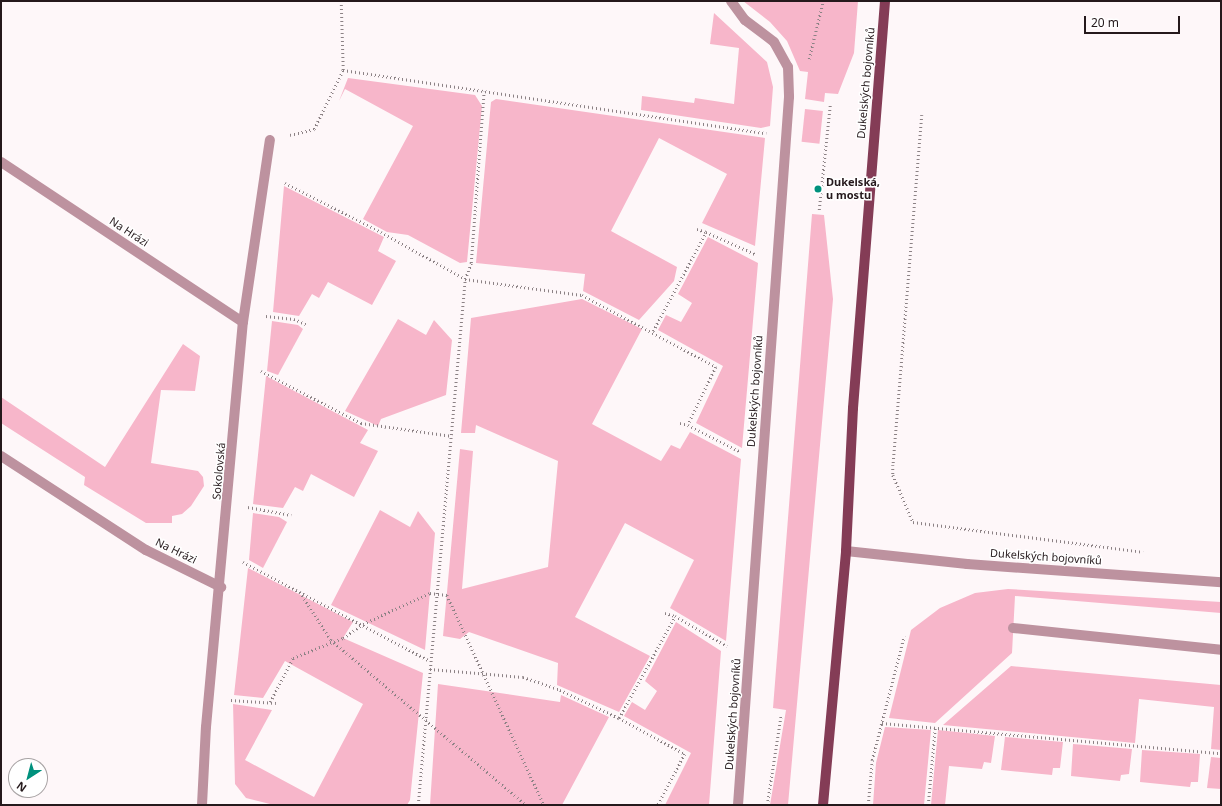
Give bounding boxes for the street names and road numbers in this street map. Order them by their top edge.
street label: Dukelských bojovníků [855,27,877,139]
street label: Na Hrázi [107,214,151,250]
street label: Dukelských bojovníků [745,335,765,447]
street label: Sokolovská [210,442,228,500]
street label: Na Hrázi [153,535,199,567]
street label: Dukelských bojovníků [990,547,1102,567]
street label: Dukelských bojovníků [723,658,743,770]

